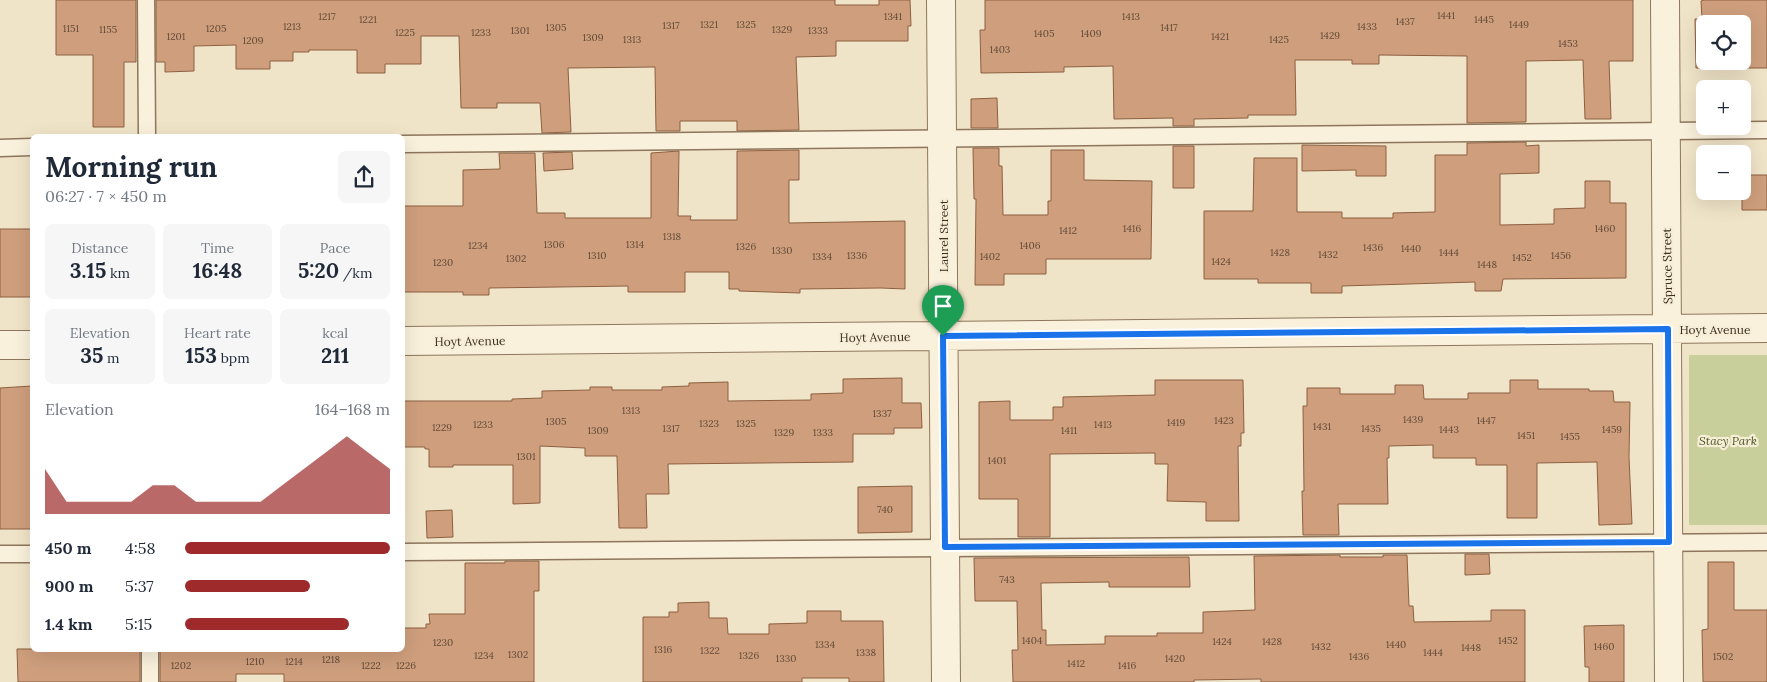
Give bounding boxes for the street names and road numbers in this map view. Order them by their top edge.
street label: Laurel Street [936,199,951,272]
street label: Spruce Street [1659,227,1675,304]
street label: Hoyt Avenue [1680,322,1751,337]
street label: Hoyt Avenue [839,329,911,345]
street label: Hoyt Avenue [434,333,506,349]

